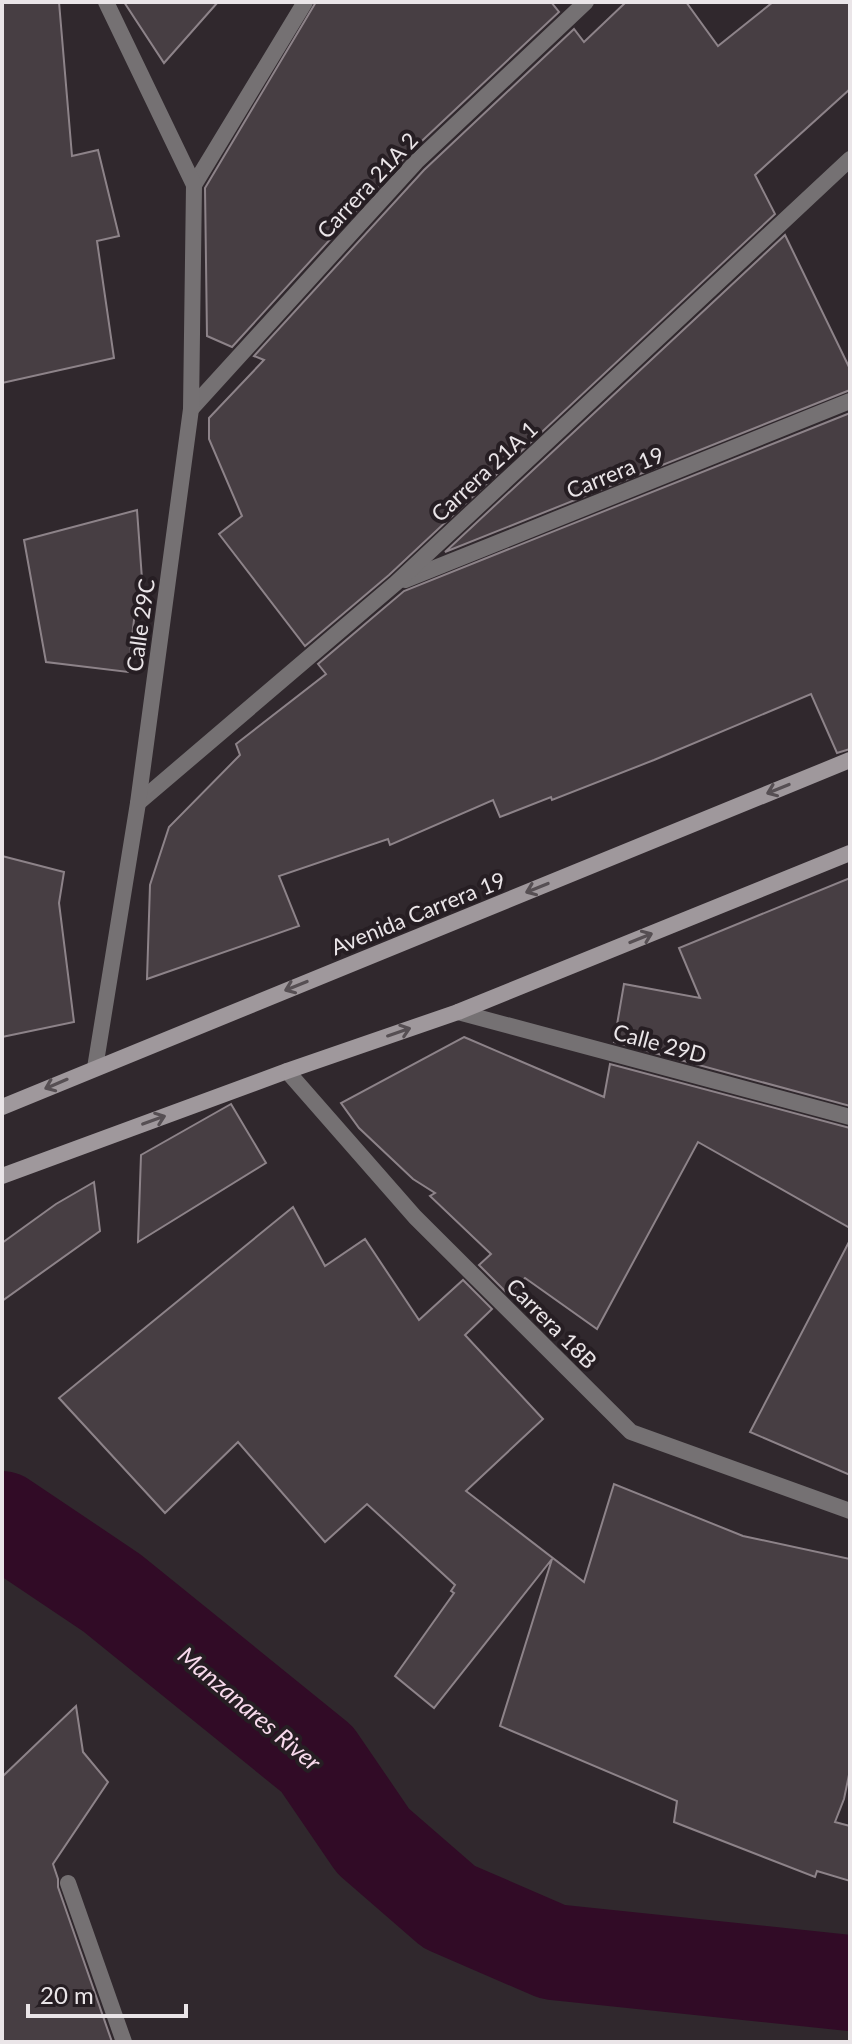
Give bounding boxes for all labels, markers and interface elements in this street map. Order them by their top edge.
street label: Carrera 21A 2 [311,126,423,244]
street label: Carrera 21A 1 [425,415,543,527]
street label: Carrera 19 [562,440,668,504]
street label: Calle 29C [120,577,160,673]
one-way arrow [766,783,791,798]
street label: Avenida Carrera 19 [327,866,509,960]
one-way arrow [525,881,550,896]
one-way arrow [628,929,653,944]
one-way arrow [284,979,309,994]
street label: Calle 29D [610,1018,710,1068]
one-way arrow [386,1024,411,1039]
one-way arrow [44,1078,69,1093]
one-way arrow [141,1112,166,1126]
street label: Carrera 18B [501,1272,603,1374]
water label: Manzanares River [173,1640,328,1777]
scale bar [28,1968,186,2018]
text: 20 m [40,1980,94,2009]

